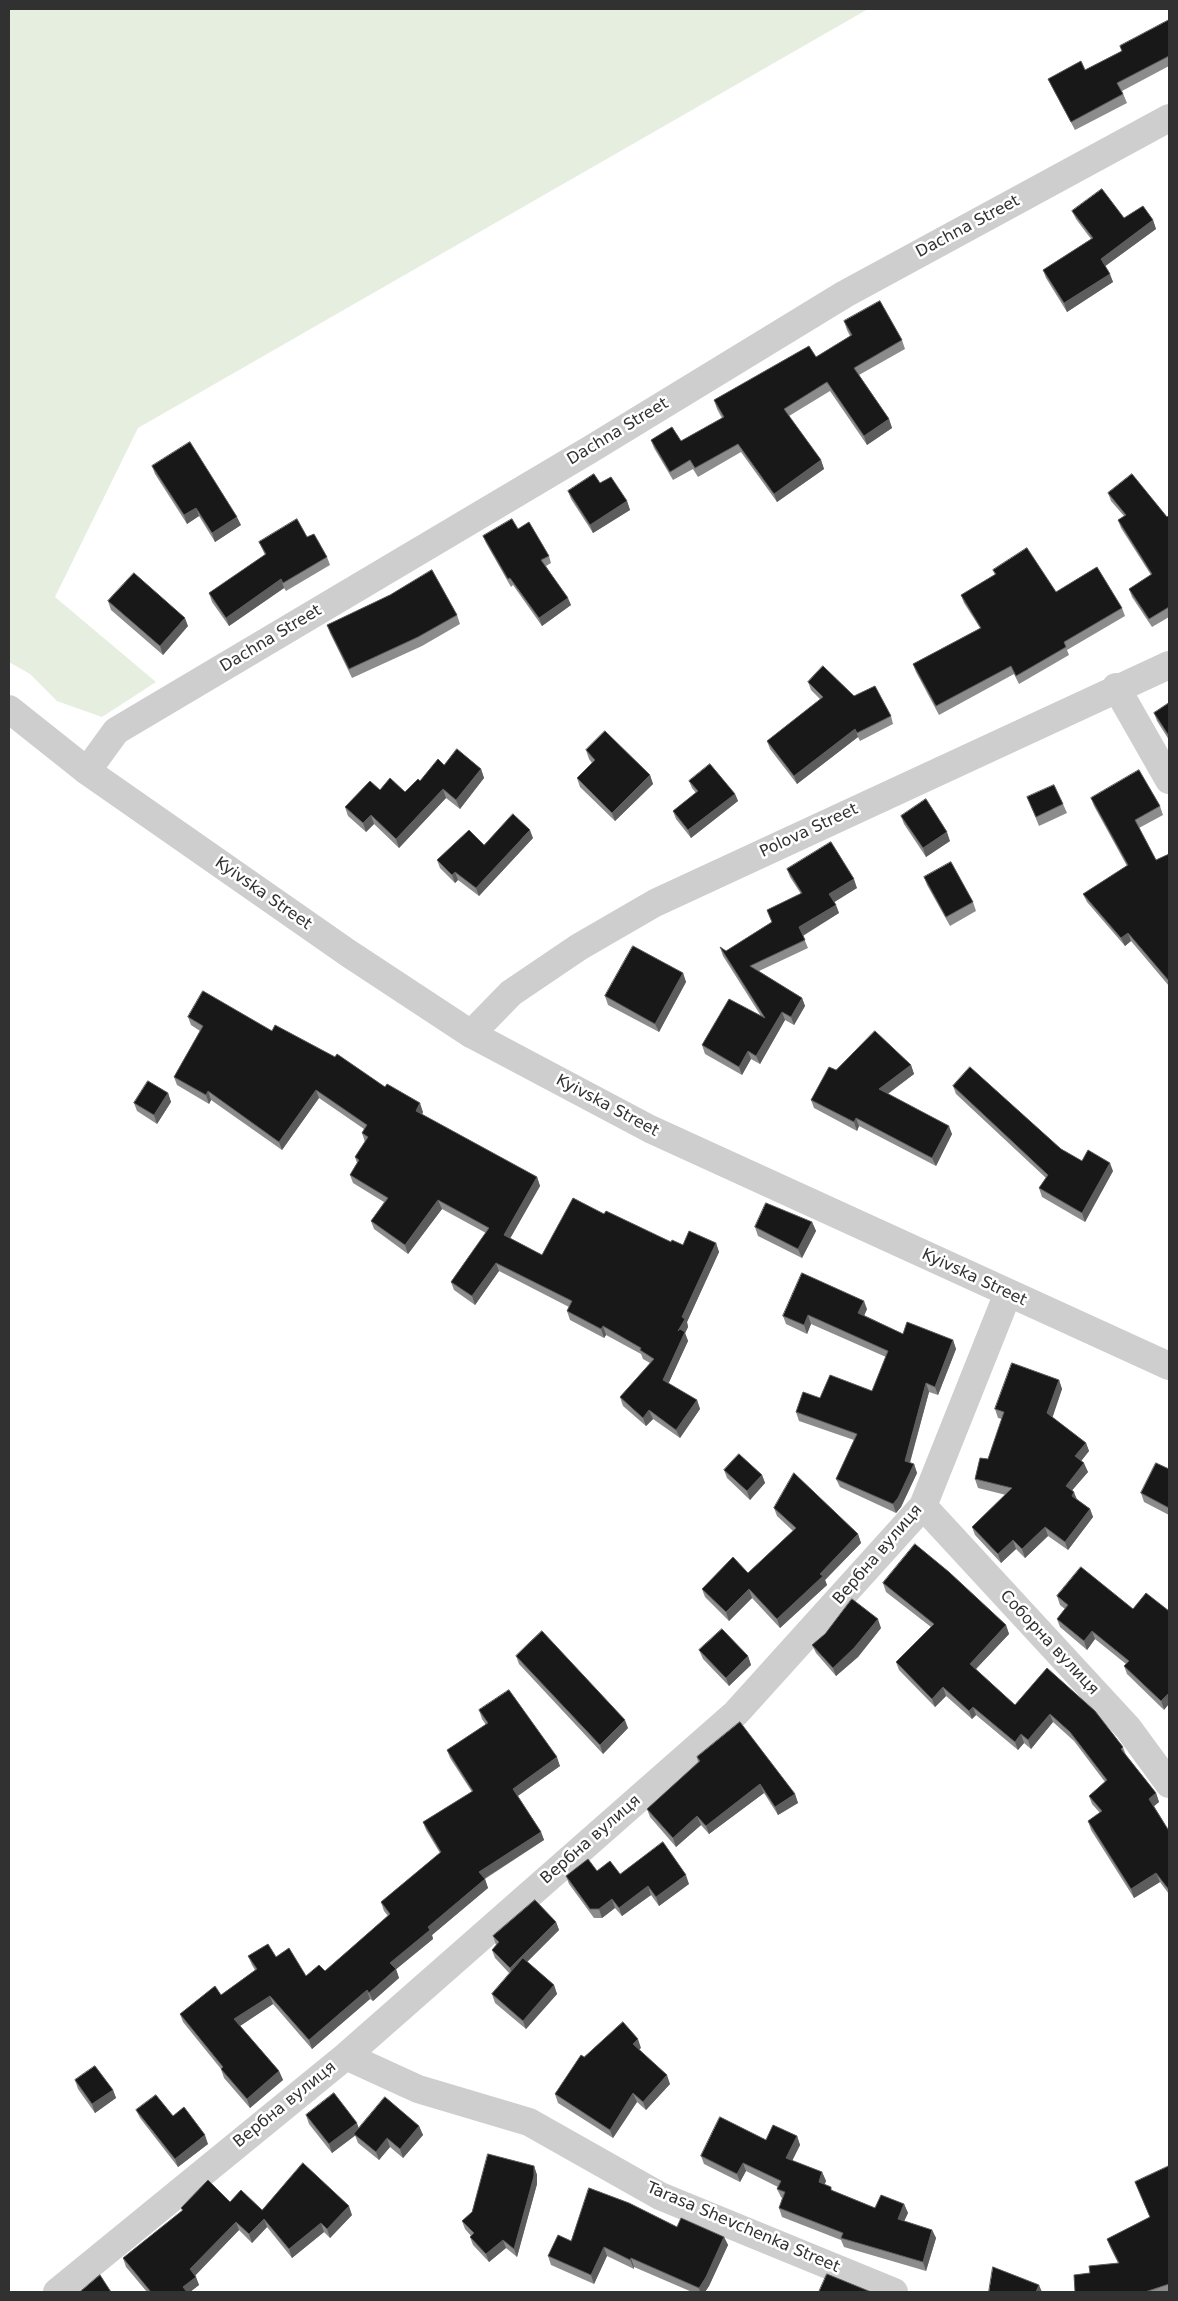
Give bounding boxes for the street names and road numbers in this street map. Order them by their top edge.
street label: Dachna Street [913,192,1023,262]
street label: Dachna Street [564,394,672,470]
street label: Dachna Street [217,601,325,677]
street label: Polova Street [757,800,861,862]
street label: Kyivska Street [211,854,315,934]
street label: Kyivska Street [552,1071,662,1141]
street label: Kyivska Street [918,1245,1030,1311]
street label: Вербна вулиця [829,1501,927,1609]
street label: Соборна вулиця [996,1587,1102,1699]
street label: Вербна вулиця [537,1791,645,1889]
street label: Вербна вулиця [230,2058,340,2152]
street label: Tarasa Shevchenka Street [644,2179,842,2277]

